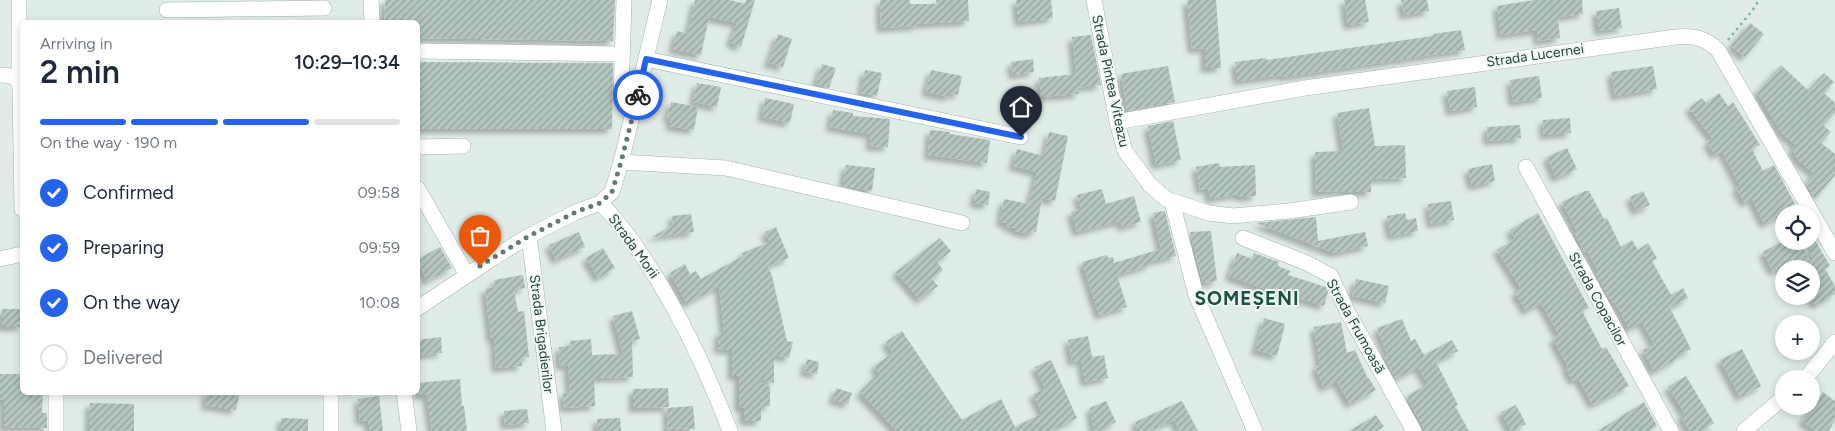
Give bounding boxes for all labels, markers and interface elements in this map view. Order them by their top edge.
street label: Strada Pintea Viteazu [1088,13,1133,149]
text: Arriving in [40,34,112,53]
street label: Strada Lucernei [1485,40,1585,71]
text: 10:29–10:34 [294,51,400,74]
text: 2 min [40,53,120,91]
courier [613,70,663,120]
icon: bike [624,81,652,109]
pin [1000,86,1042,137]
icon: home [1007,93,1035,121]
text: On the way · 190 m [40,133,177,152]
icon: check [40,179,68,207]
text: Confirmed [83,181,174,204]
text: 09:58 [358,183,400,202]
map controls [1775,205,1820,415]
button: locate [1775,205,1820,250]
street label: Strada Morii [604,211,663,282]
pin [459,215,501,266]
icon: bag [466,222,494,250]
icon: check [40,234,68,262]
text: Preparing [83,236,164,259]
text: 09:59 [358,238,400,257]
street label: Strada Copacilor [1565,249,1631,349]
button: layers [1775,260,1820,305]
street label: Strada Brigadierilor [526,274,557,395]
street label: Strada Frumoasă [1323,276,1389,376]
district label: SOMEȘENI [1195,287,1299,310]
icon: check [40,289,68,317]
text: On the way [83,291,180,314]
text: 10:08 [359,293,400,312]
button: + [1775,315,1820,360]
text: Delivered [83,346,163,369]
button: − [1775,370,1820,415]

